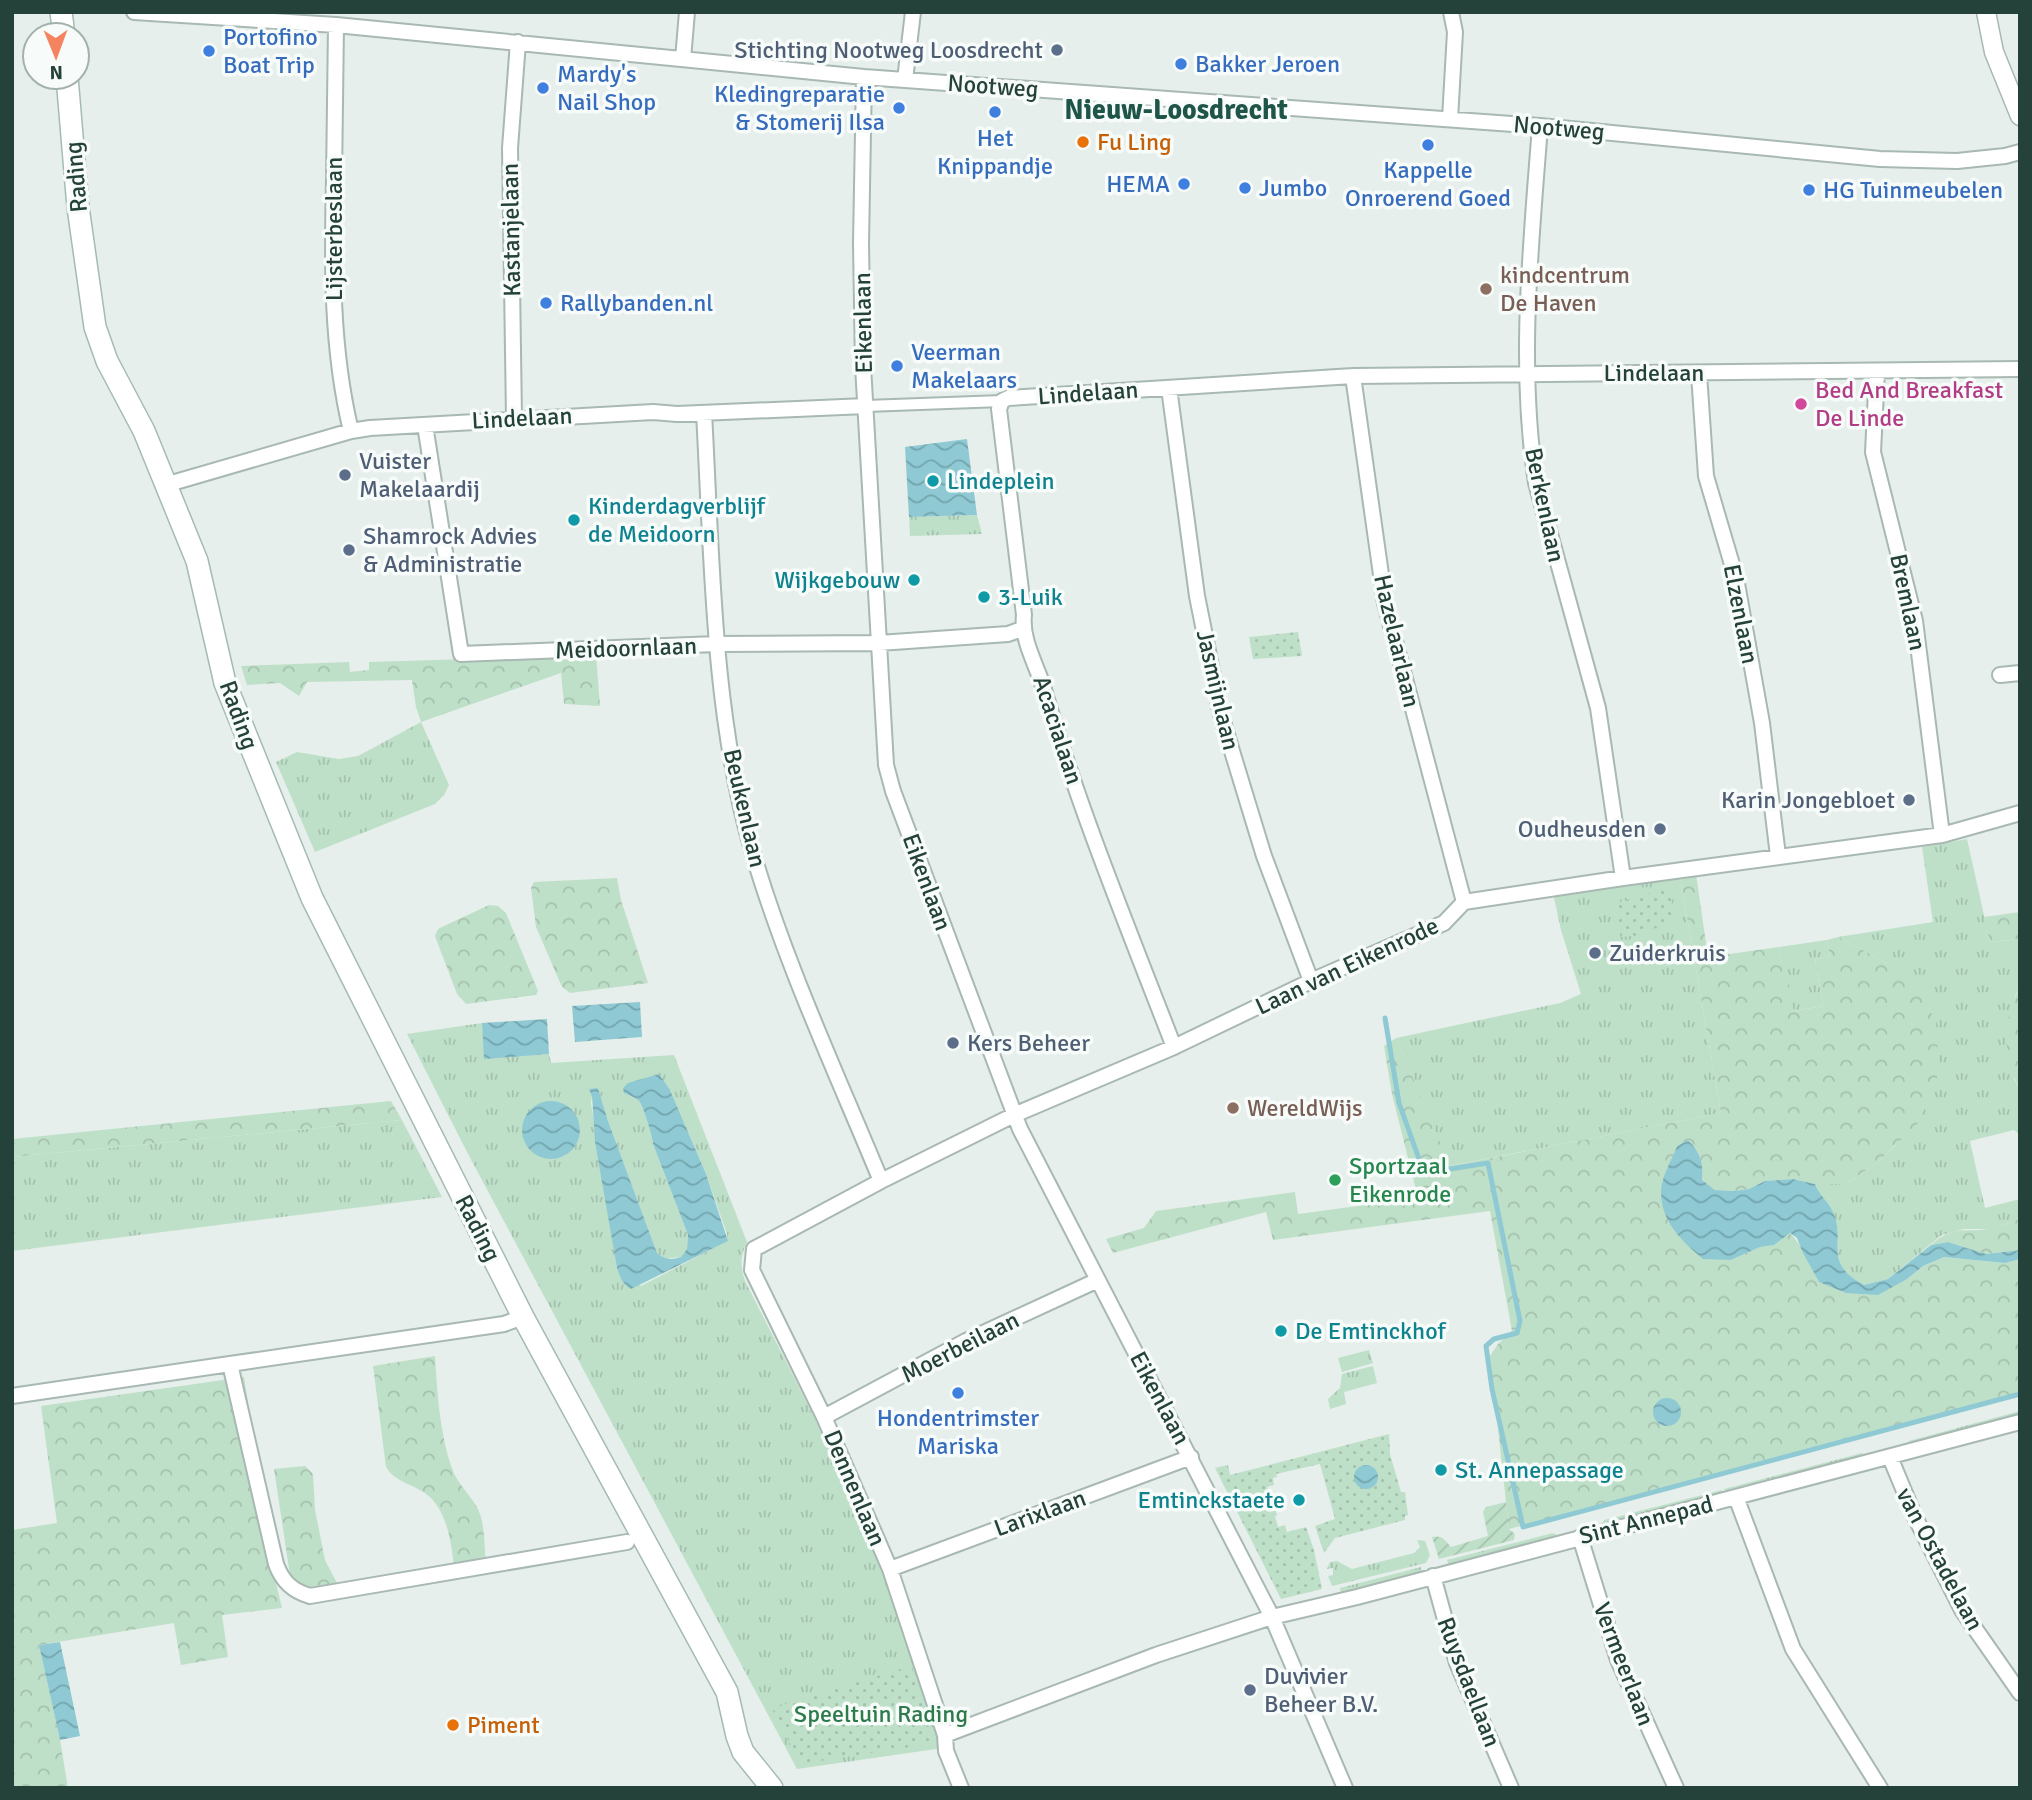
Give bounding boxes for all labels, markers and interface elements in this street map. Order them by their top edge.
north arrow [21,21,91,91]
place label: Portofino Boat Trip [223,22,318,80]
place label: Stichting Nootweg Loosdrecht [734,35,1043,65]
marker: Stichting Nootweg Loosdrecht [1049,42,1065,58]
marker: Portofino Boat Trip [201,43,217,59]
place label: Bakker Jeroen [1195,49,1340,79]
marker: Bakker Jeroen [1173,56,1189,72]
place label: Mardy's Nail Shop [557,59,656,117]
text: N [49,60,63,84]
street label: Nootweg [946,68,1040,104]
place label: Kledingreparatie & Stomerij Ilsa [714,79,885,137]
marker: Mardy's Nail Shop [535,80,551,96]
district label: Nieuw-Loosdrecht [1064,93,1288,127]
marker: Kledingreparatie & Stomerij Ilsa [891,100,907,116]
marker: Het Knippandje [987,104,1003,120]
street label: Nootweg [1512,109,1606,147]
place label: Het Knippandje [937,123,1053,181]
place label: Fu Ling [1097,127,1172,157]
marker: Fu Ling [1075,134,1091,150]
marker: Kappelle Onroerend Goed [1420,137,1436,153]
street label: Rading [58,140,94,214]
place label: Kappelle Onroerend Goed [1345,155,1511,213]
street label: Lijsterbeslaan [319,157,349,301]
street label: Kastanjelaan [495,163,527,297]
place label: HEMA [1106,169,1170,199]
place label: Jumbo [1259,173,1327,203]
place label: HG Tuinmeubelen [1823,175,2003,205]
marker: HEMA [1176,176,1192,192]
marker: Jumbo [1237,180,1253,196]
marker: HG Tuinmeubelen [1801,182,1817,198]
place label: kindcentrum De Haven [1500,260,1630,318]
street label: Eikenlaan [847,272,879,374]
marker: kindcentrum De Haven [1478,281,1494,297]
place label: Rallybanden.nl [560,288,713,318]
marker: Rallybanden.nl [538,295,554,311]
place label: Veerman Makelaars [911,337,1017,395]
marker: Veerman Makelaars [889,358,905,374]
street label: Lindelaan [1604,358,1704,388]
street label: Lindelaan [1037,375,1139,411]
place label: Bed And Breakfast De Linde [1815,375,2003,433]
marker: Bed And Breakfast De Linde [1793,396,1809,412]
street label: Lindelaan [471,400,573,436]
street label: Berkenlaan [1518,445,1572,565]
place label: Vuister Makelaardij [359,446,480,504]
place label: Lindeplein [947,466,1055,496]
marker: Vuister Makelaardij [337,467,353,483]
marker: Lindeplein [925,473,941,489]
place label: Kinderdagverblijf de Meidoorn [588,491,766,549]
marker: Kinderdagverblijf de Meidoorn [566,512,582,528]
place label: Shamrock Advies & Administratie [363,521,537,579]
marker: Shamrock Advies & Administratie [341,542,357,558]
street label: Bremlaan [1883,551,1933,653]
street label: Elzenlaan [1717,562,1765,666]
place label: Wijkgebouw [774,565,900,595]
marker: Wijkgebouw [906,572,922,588]
street label: Hazelaarlaan [1367,572,1427,710]
place label: 3-Luik [998,582,1063,612]
marker: 3-Luik [976,589,992,605]
street label: Jasmijnlaan [1190,627,1246,753]
street label: Meidoornlaan [555,631,697,665]
street label: Acacialaan [1026,672,1090,788]
street label: Rading [213,676,265,754]
street label: Beukenlaan [717,746,773,870]
place label: Karin Jongebloet [1721,785,1895,815]
marker: Karin Jongebloet [1901,792,1917,808]
place label: Oudheusden [1518,814,1646,844]
marker: Oudheusden [1652,821,1668,837]
street label: Eikenlaan [896,829,958,935]
street label: Laan van Eikenrode [1251,910,1443,1022]
place label: Zuiderkruis [1609,938,1726,968]
marker: Zuiderkruis [1587,945,1603,961]
place label: Kers Beheer [967,1028,1090,1058]
marker: Kers Beheer [945,1035,961,1051]
place label: WereldWijs [1247,1093,1363,1123]
marker: WereldWijs [1225,1100,1241,1116]
place label: Sportzaal Eikenrode [1349,1151,1451,1209]
marker: Sportzaal Eikenrode [1327,1172,1343,1188]
street label: Rading [448,1189,508,1267]
street label: Moerbeilaan [896,1304,1024,1390]
place label: De Emtinckhof [1295,1316,1446,1346]
marker: De Emtinckhof [1273,1323,1289,1339]
street label: Eikenlaan [1123,1346,1197,1450]
marker: Hondentrimster Mariska [950,1385,966,1401]
place label: Hondentrimster Mariska [877,1403,1039,1461]
street label: Dennenlaan [817,1425,893,1551]
place label: St. Annepassage [1455,1455,1624,1485]
marker: St. Annepassage [1433,1462,1449,1478]
street label: van Ostadelaan [1890,1482,1990,1636]
street label: Larixlaan [990,1483,1090,1543]
place label: Emtinckstaete [1138,1485,1285,1515]
street label: Sint Annepad [1576,1489,1716,1551]
marker: Emtinckstaete [1291,1492,1307,1508]
street label: Vermeerlaan [1587,1598,1661,1730]
street label: Ruysdaellaan [1430,1613,1508,1751]
place label: Duvivier Beheer B.V. [1264,1661,1378,1719]
marker: Duvivier Beheer B.V. [1242,1682,1258,1698]
park label: Speeltuin Rading [794,1699,968,1729]
place label: Piment [467,1710,540,1740]
marker: Piment [445,1717,461,1733]

